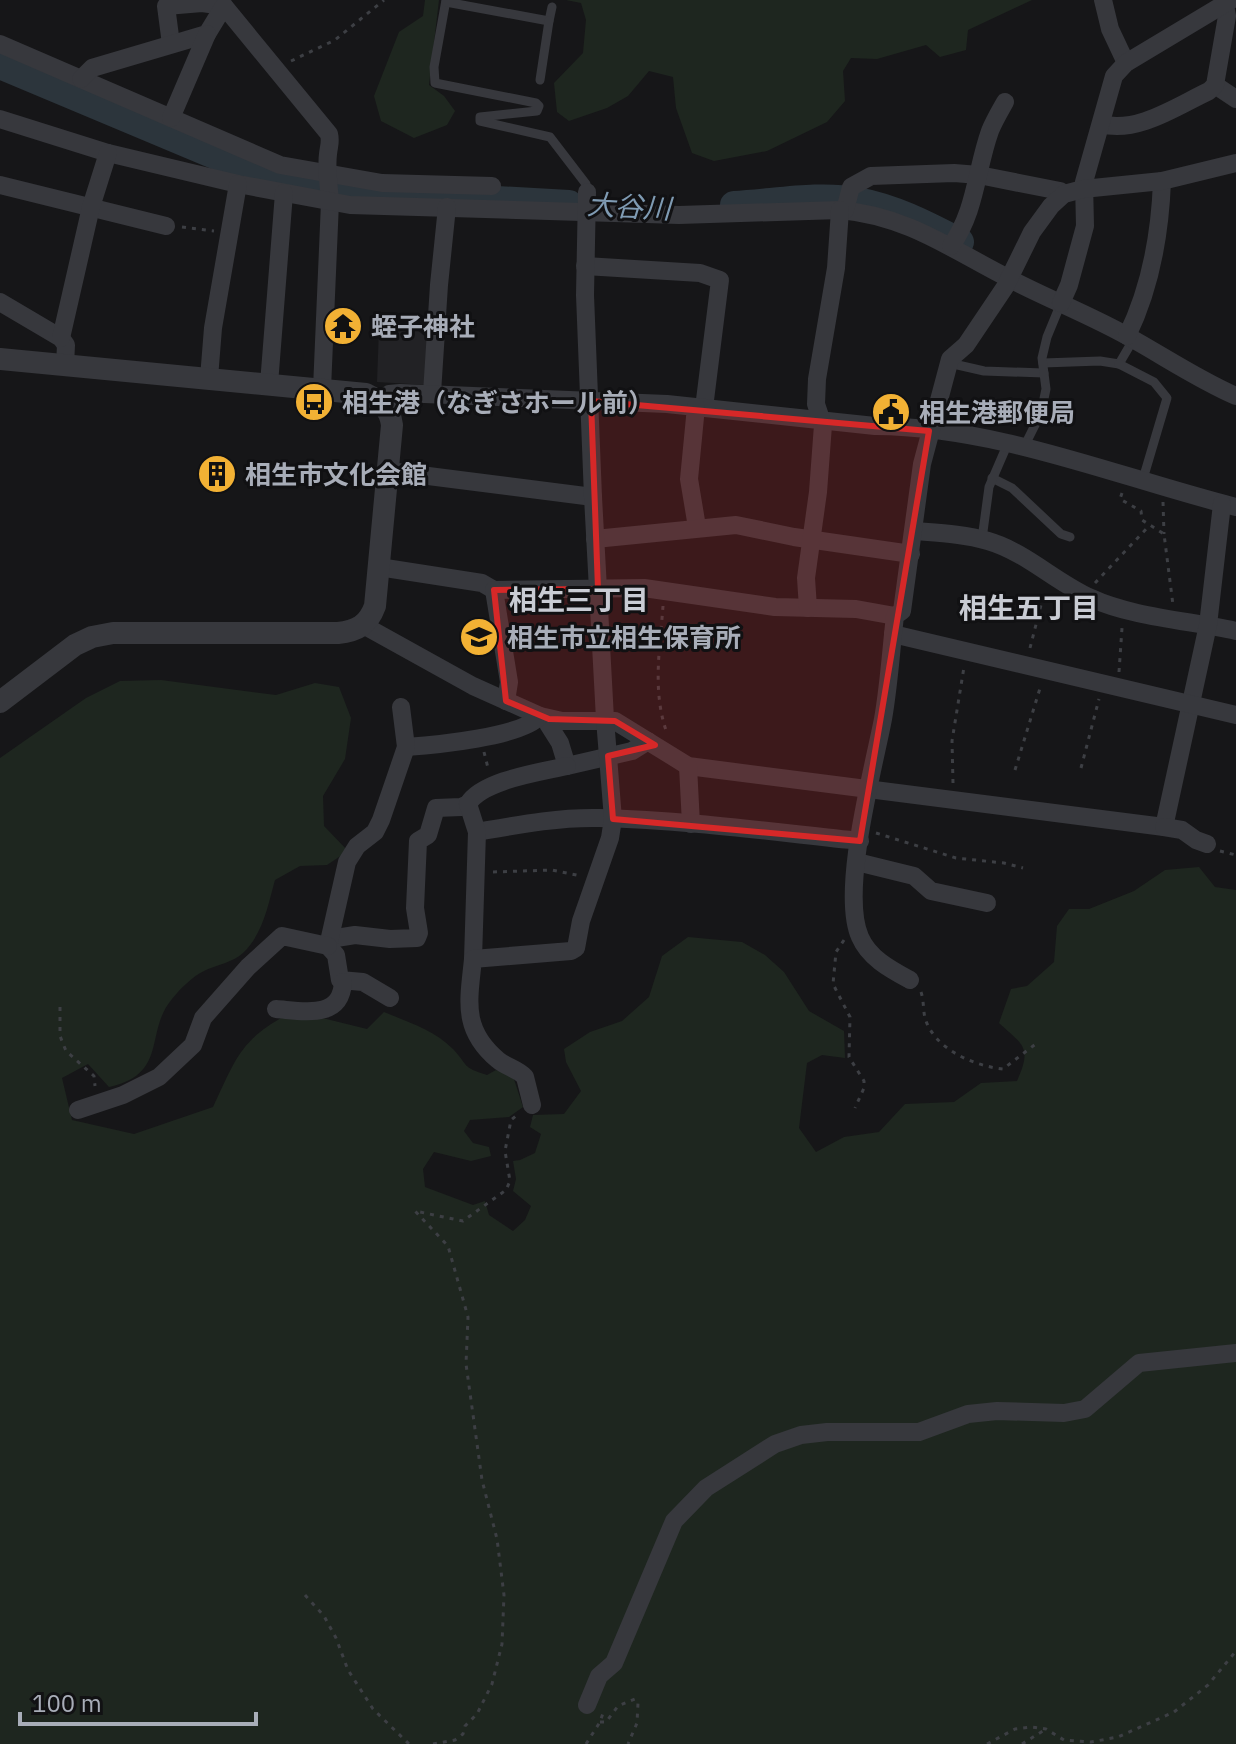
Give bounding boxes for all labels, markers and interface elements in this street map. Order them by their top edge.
water label: 大谷川 [586,185,675,227]
temple icon: 蛭子神社 [322,305,364,347]
place label: 蛭子神社 [371,309,475,343]
bus stop icon: 相生港（なぎさホール前） [293,381,335,423]
place label: 相生港（なぎさホール前） [342,385,654,419]
public building icon: 相生港郵便局 [870,391,912,433]
place label: 相生港郵便局 [919,395,1075,429]
building icon: 相生市文化会館 [196,453,238,495]
place label: 相生市文化会館 [245,457,427,491]
district label: 相生三丁目 [509,581,649,618]
district label: 相生五丁目 [959,589,1099,626]
school or university icon: 相生市立相生保育所 [458,616,500,658]
place label: 相生市立相生保育所 [507,620,741,654]
scale bar [20,1676,256,1726]
text: 100 m [32,1687,102,1719]

